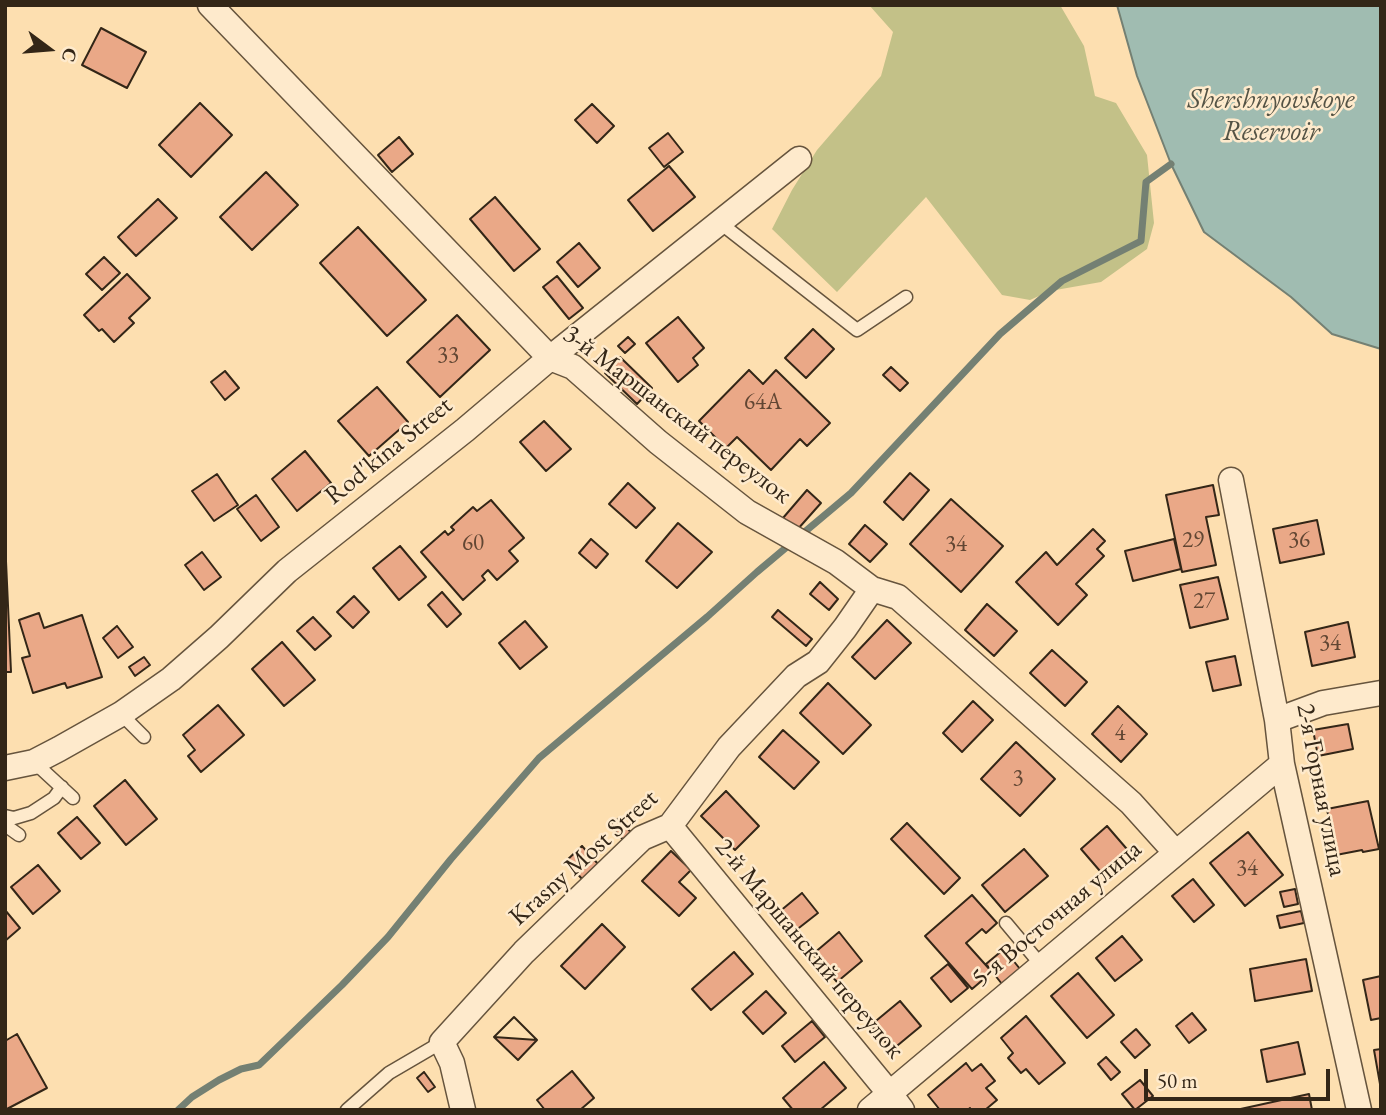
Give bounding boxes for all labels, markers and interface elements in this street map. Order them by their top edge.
north arrow [14,14,84,84]
text: С [56,45,84,65]
water label: Shershnyovskoye Reservoir [1187,83,1355,149]
street label: 3-й Маршанский переулок [557,319,797,511]
house number: 33 [437,342,459,370]
house number: 64А [744,389,782,417]
street label: Rod'kina Street [319,390,459,512]
house number: 29 [1182,527,1204,555]
house number: 36 [1288,527,1310,555]
house number: 60 [462,530,484,558]
house number: 34 [945,531,967,559]
house number: 27 [1193,588,1215,616]
house number: 34 [1319,630,1341,658]
street label: 2-я Горная улица [1289,701,1353,879]
house number: 4 [1114,720,1126,748]
house number: 3 [1012,765,1024,793]
street label: Krasny Most Street [503,783,665,933]
street label: 2-й Маршанский переулок [708,833,910,1065]
street label: 5-я Восточная улица [966,834,1148,994]
house number: 34 [1236,855,1258,883]
scale bar [1148,1056,1334,1100]
text: 50 m [1157,1067,1198,1094]

